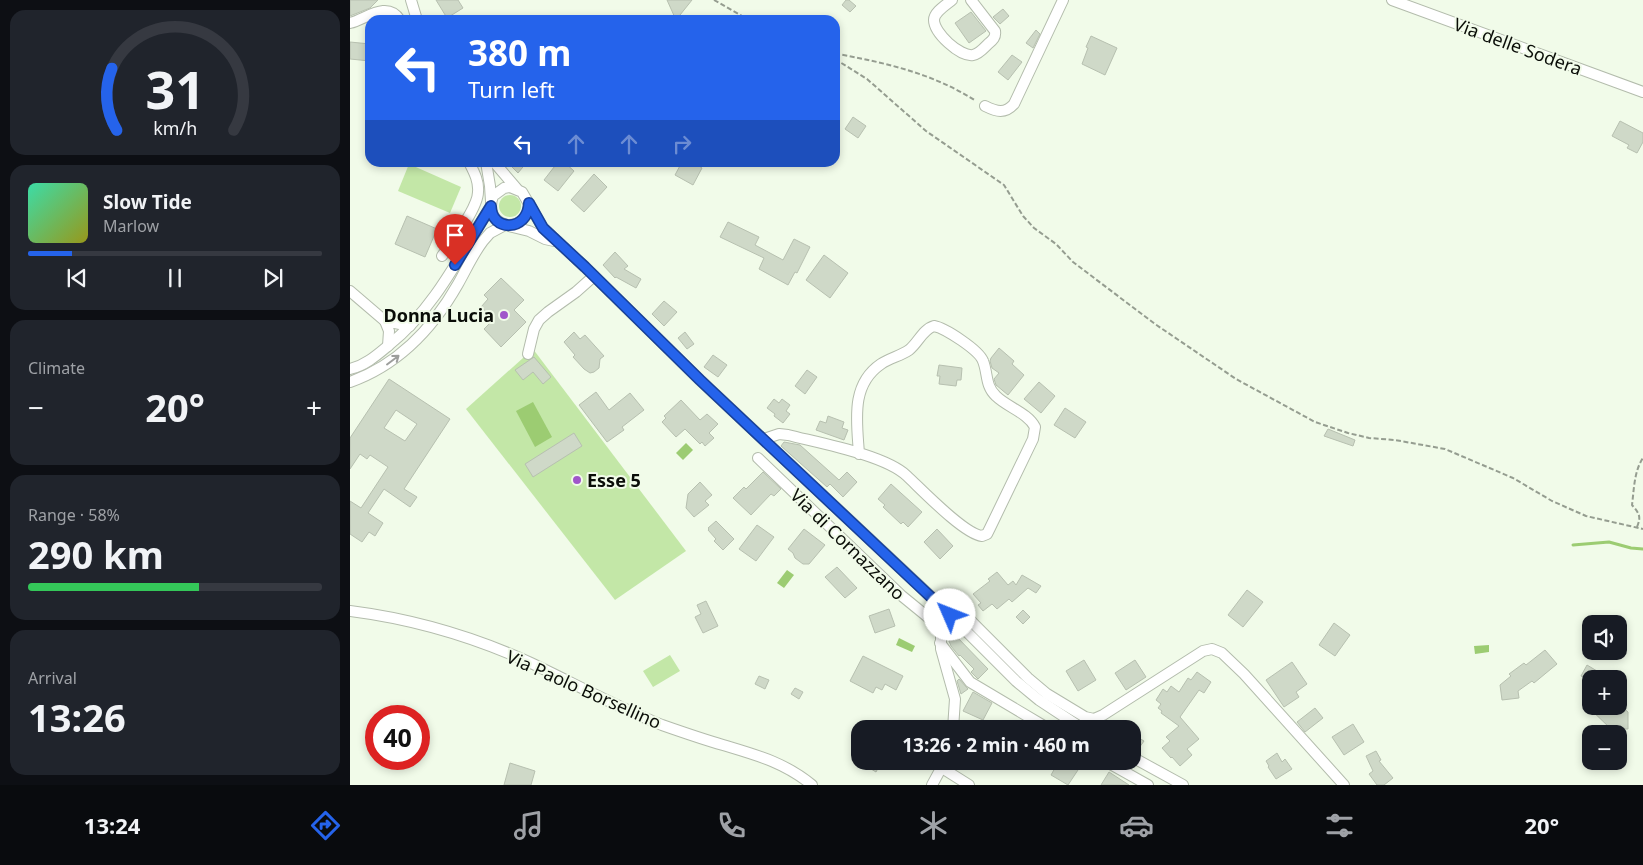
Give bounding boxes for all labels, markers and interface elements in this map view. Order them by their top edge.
street label: Via delle Sodera [1451,12,1585,80]
text: 380 m [468,29,571,76]
icon: left [385,35,450,100]
text: 31 [145,53,205,124]
text: Turn left [468,74,555,104]
text: km/h [153,116,197,140]
icon: left [509,130,537,158]
icon: ahead [562,130,590,158]
icon: ahead [615,130,643,158]
icon: right [668,130,696,158]
text: Slow Tide [103,189,192,215]
pin [434,214,476,265]
text: Marlow [103,215,159,237]
icon: arrive [441,221,469,249]
icon: previous [63,264,91,292]
icon: pause [161,264,189,292]
icon: next [259,264,287,292]
place label: Donna Lucia [383,303,494,327]
marker: Donna Lucia [498,309,510,321]
one-way arrow [386,355,399,366]
text: Climate [28,357,85,379]
text: 20° [145,381,205,433]
text: − [28,388,44,426]
text: + [306,388,322,426]
place label: Esse 5 [587,468,641,492]
marker: Esse 5 [571,474,583,486]
street label: Via di Cornazzano [786,483,910,605]
text: Range · 58% [28,504,120,526]
text: 290 km [28,528,164,580]
position arrow [923,588,975,640]
map controls [1582,615,1627,770]
button: sound [1582,615,1627,660]
street label: Via Paolo Borsellino [503,644,665,734]
text: Arrival [28,667,77,689]
button: + [1582,670,1627,715]
text: 13:26 [28,691,126,743]
speed limit sign: 40 [365,705,430,770]
button: − [1582,725,1627,770]
text: 13:26 · 2 min · 460 m [902,732,1090,758]
icon: directions [308,808,343,843]
icon: music [511,808,546,843]
icon: phone [714,808,749,843]
icon: climate [916,808,951,843]
icon: car [1119,808,1154,843]
icon: filters [1322,808,1357,843]
text: 13:24 [84,810,140,840]
text: 20° [1525,810,1559,840]

